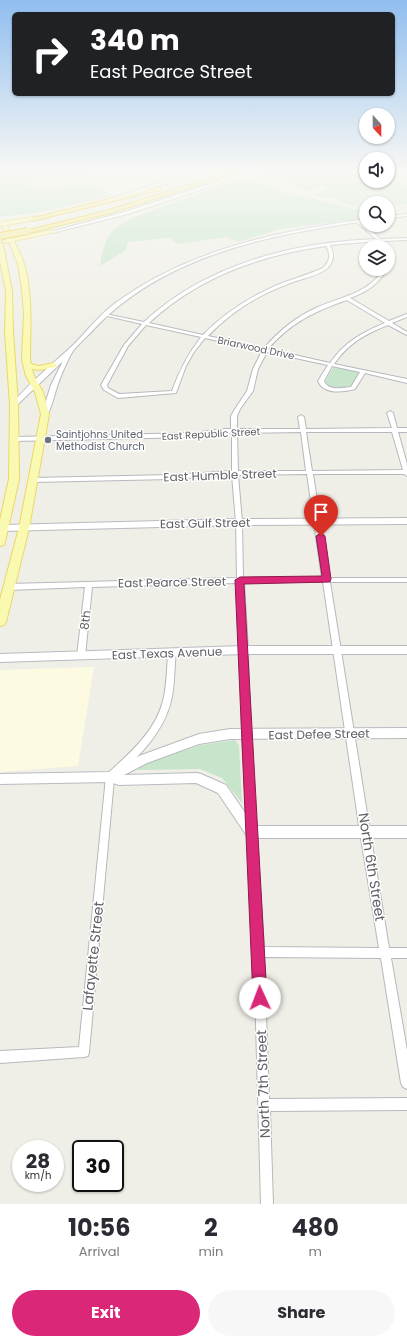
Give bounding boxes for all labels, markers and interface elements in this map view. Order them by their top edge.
text: 340 m [90,21,180,60]
icon: right [24,28,76,80]
text: East Pearce Street [90,59,252,84]
north arrow [359,108,395,144]
map controls [359,108,395,276]
button: sound [359,152,395,188]
button: search [359,196,395,232]
button: layers [359,240,395,276]
street label: Briarwood Drive [216,333,296,363]
street label: East Republic Street [161,424,261,444]
place label: Saintjohns United Methodist Church [56,427,145,454]
marker: Saintjohns United Methodist Church [43,435,53,445]
street label: East Humble Street [163,465,277,485]
pin [304,495,338,536]
icon: arrive [310,501,332,523]
street label: East Gulf Street [160,514,250,532]
street label: East Pearce Street [118,573,226,591]
street label: 8th [75,609,95,631]
street label: East Texas Avenue [112,643,222,663]
street label: East Defee Street [268,725,370,743]
street label: North 6th Street [354,811,390,923]
street label: Lafayette Street [77,900,109,1012]
position arrow [239,977,281,1019]
street label: North 7th Street [251,1030,275,1138]
speed limit sign: 30 [72,1140,124,1192]
text: 28 [26,1147,50,1175]
text: km/h [25,1168,51,1183]
text: 10:56 [68,1211,130,1244]
text: 2 [204,1211,218,1244]
text: 480 [291,1211,339,1244]
text: Arrival [79,1242,120,1261]
text: min [198,1242,223,1261]
text: m [308,1242,322,1261]
button: Exit [12,1290,200,1336]
button: Share [208,1290,395,1336]

